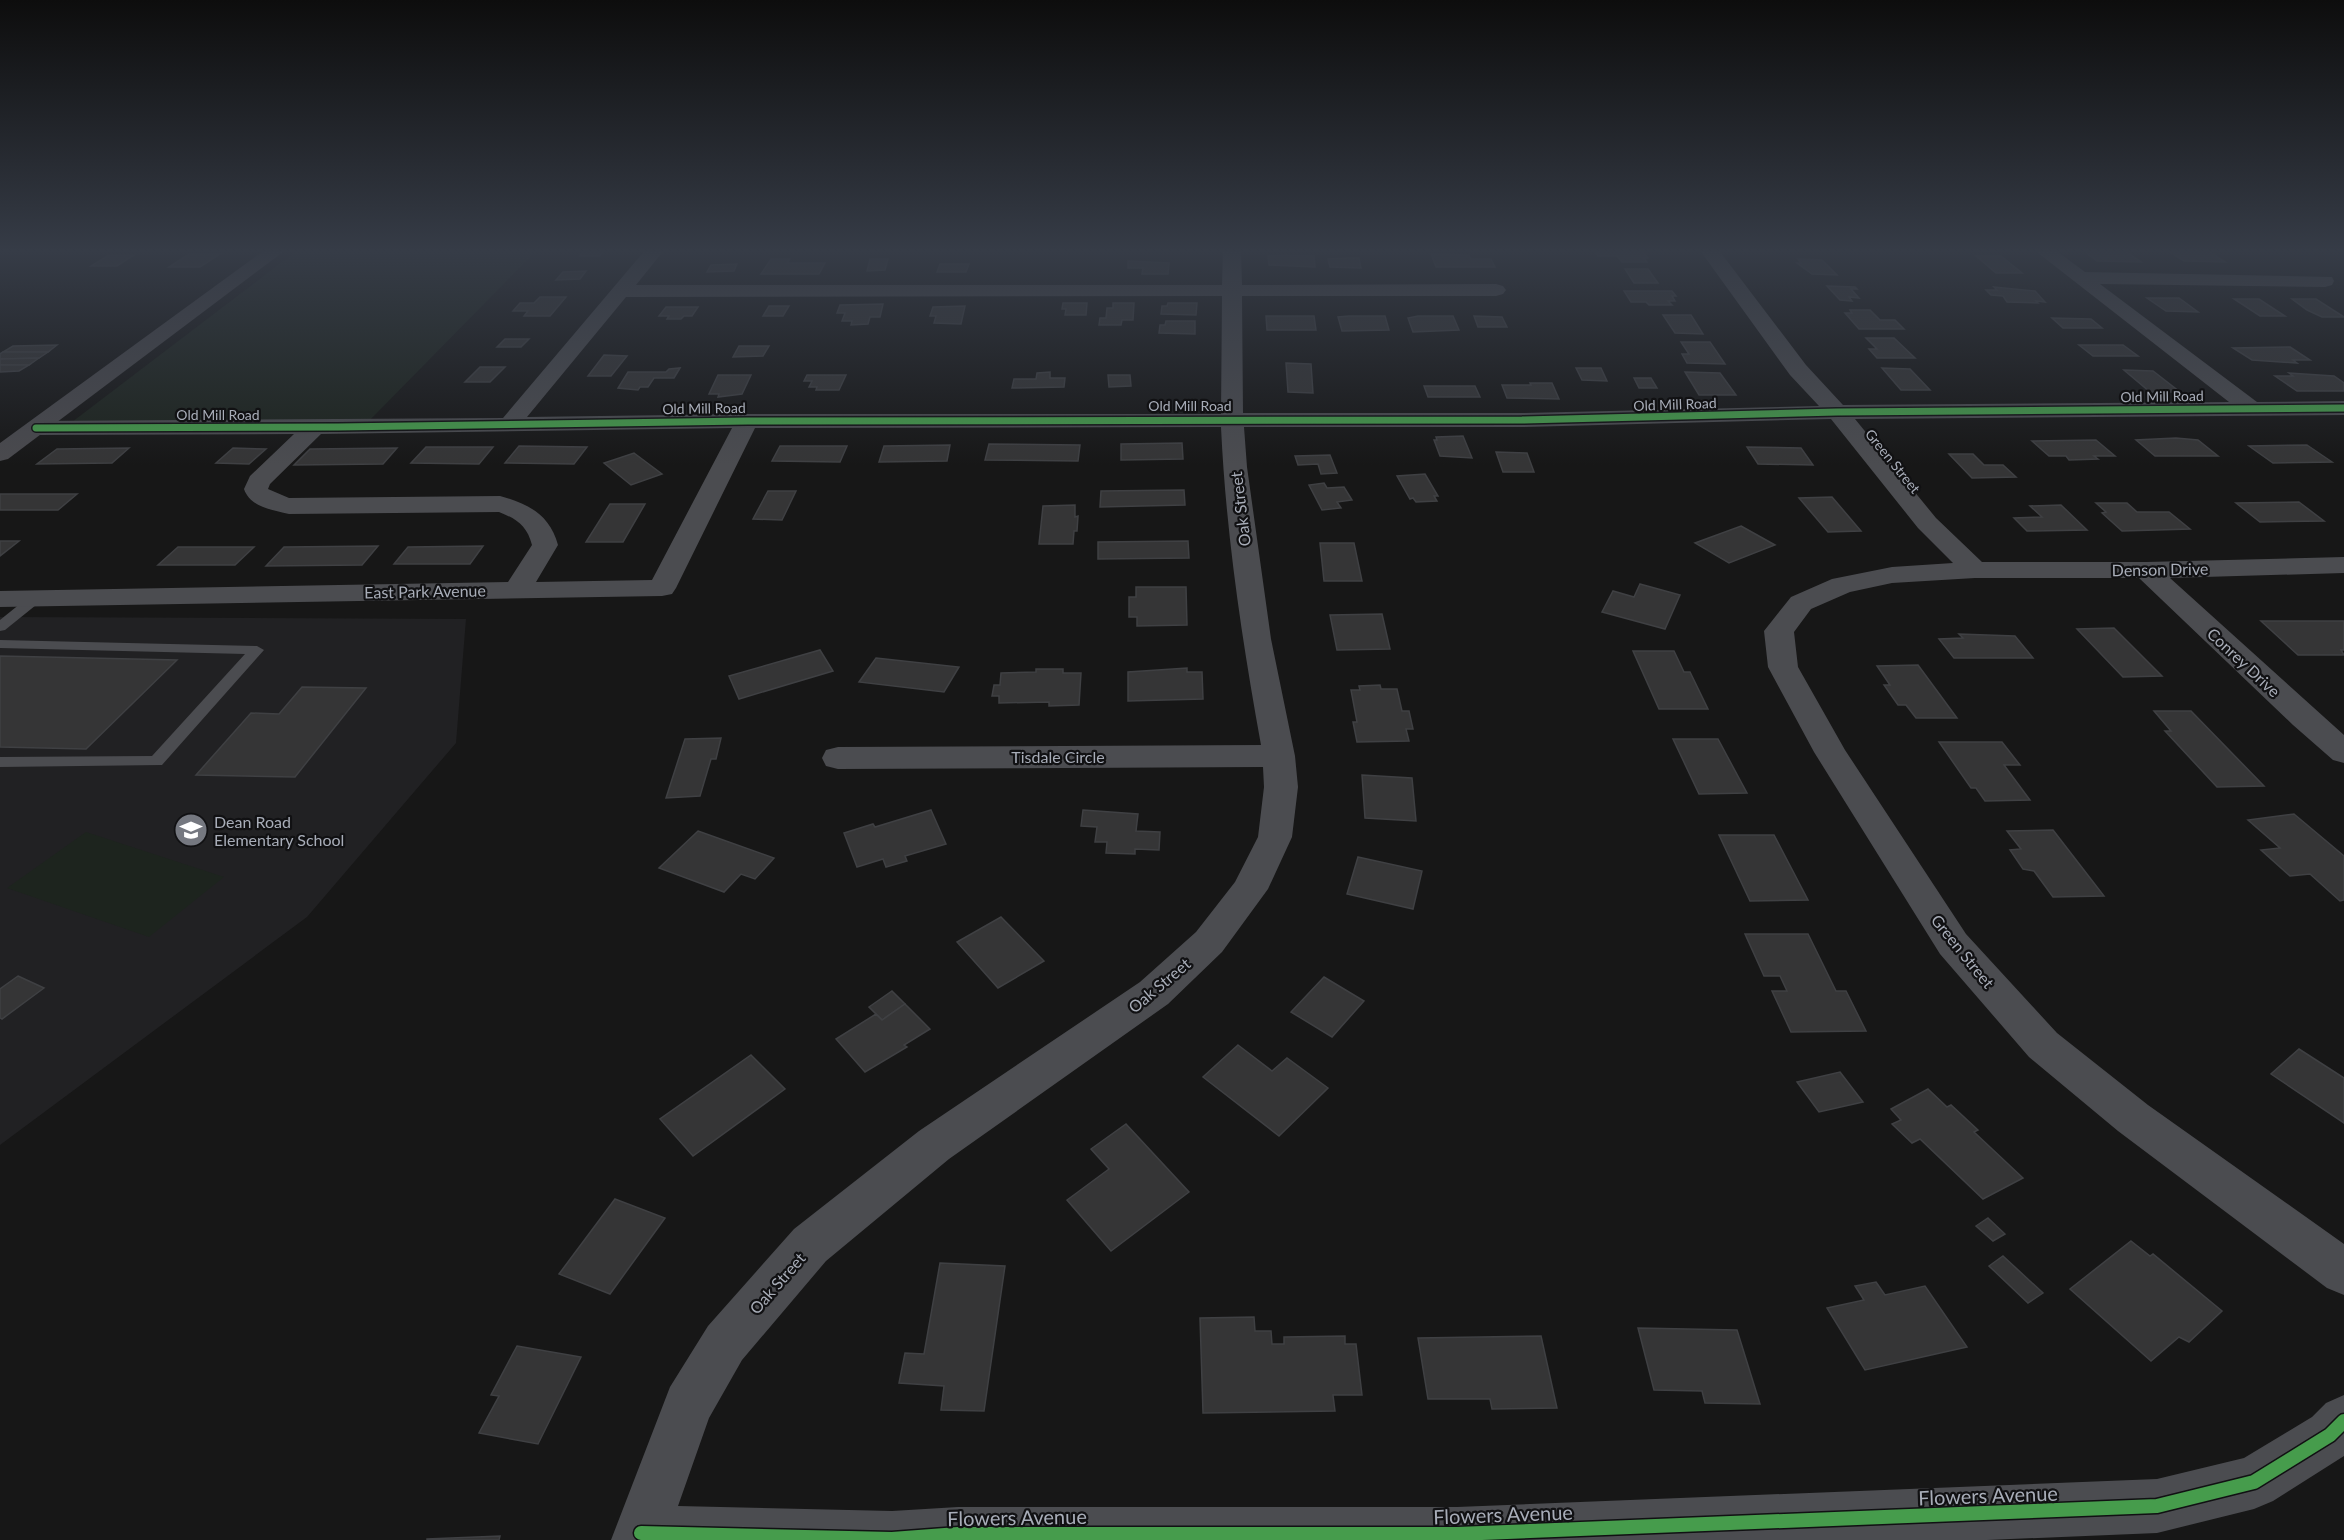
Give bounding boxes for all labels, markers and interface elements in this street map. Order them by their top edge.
street label: Old Mill Road [2120,387,2204,405]
street label: Old Mill Road [1633,394,1717,414]
street label: Old Mill Road [1148,397,1232,414]
street label: Old Mill Road [662,399,746,417]
street label: Old Mill Road [176,406,260,423]
street label: Green Street [1862,425,1924,497]
street label: Oak Street [1226,470,1254,547]
street label: Denson Drive [2112,559,2208,579]
street label: East Park Avenue [364,580,486,602]
street label: Conrey Drive [2204,624,2284,700]
street label: Tisdale Circle [1011,747,1105,766]
school or university icon: Dean Road Elementary School [173,812,209,848]
place label: Dean Road Elementary School [214,812,344,849]
street label: Green Street [1928,910,1999,992]
street label: Oak Street [1124,953,1194,1016]
street label: Oak Street [745,1248,809,1317]
street label: Flowers Avenue [1918,1481,2058,1509]
street label: Flowers Avenue [1433,1500,1573,1528]
street label: Flowers Avenue [947,1504,1087,1530]

